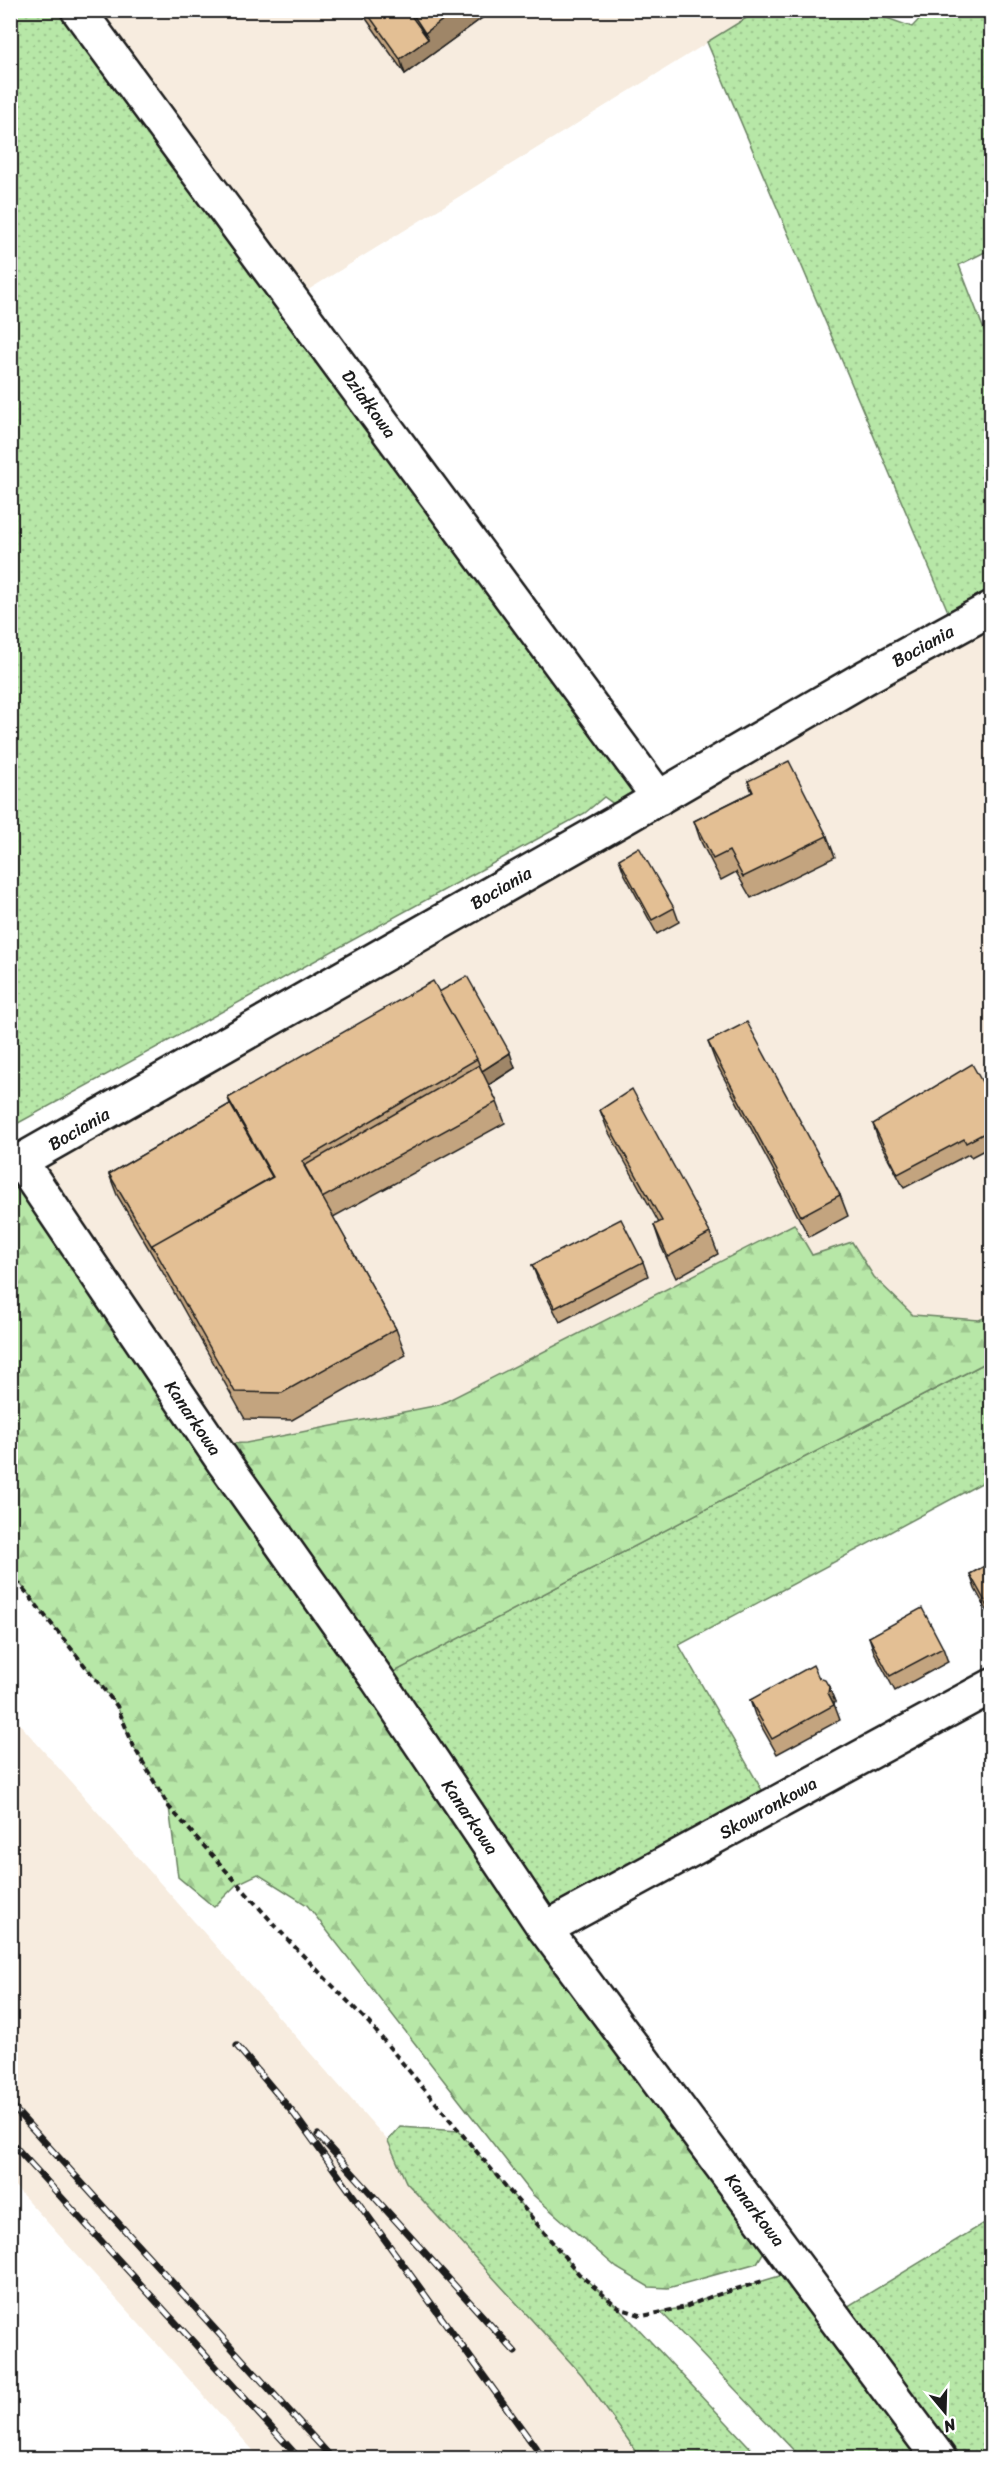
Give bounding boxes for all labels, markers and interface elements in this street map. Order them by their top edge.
street label: Działkowa [333,363,405,445]
street label: Bociania [886,615,961,676]
street label: Bociania [464,857,539,919]
street label: Bociania [42,1098,117,1160]
street label: Kanarkowa [156,1373,230,1463]
street label: Skowronkowa [713,1768,823,1848]
street label: Kanarkowa [433,1772,507,1862]
street label: Kanarkowa [716,2166,794,2254]
north arrow [915,2382,975,2442]
text: N [939,2410,961,2442]

